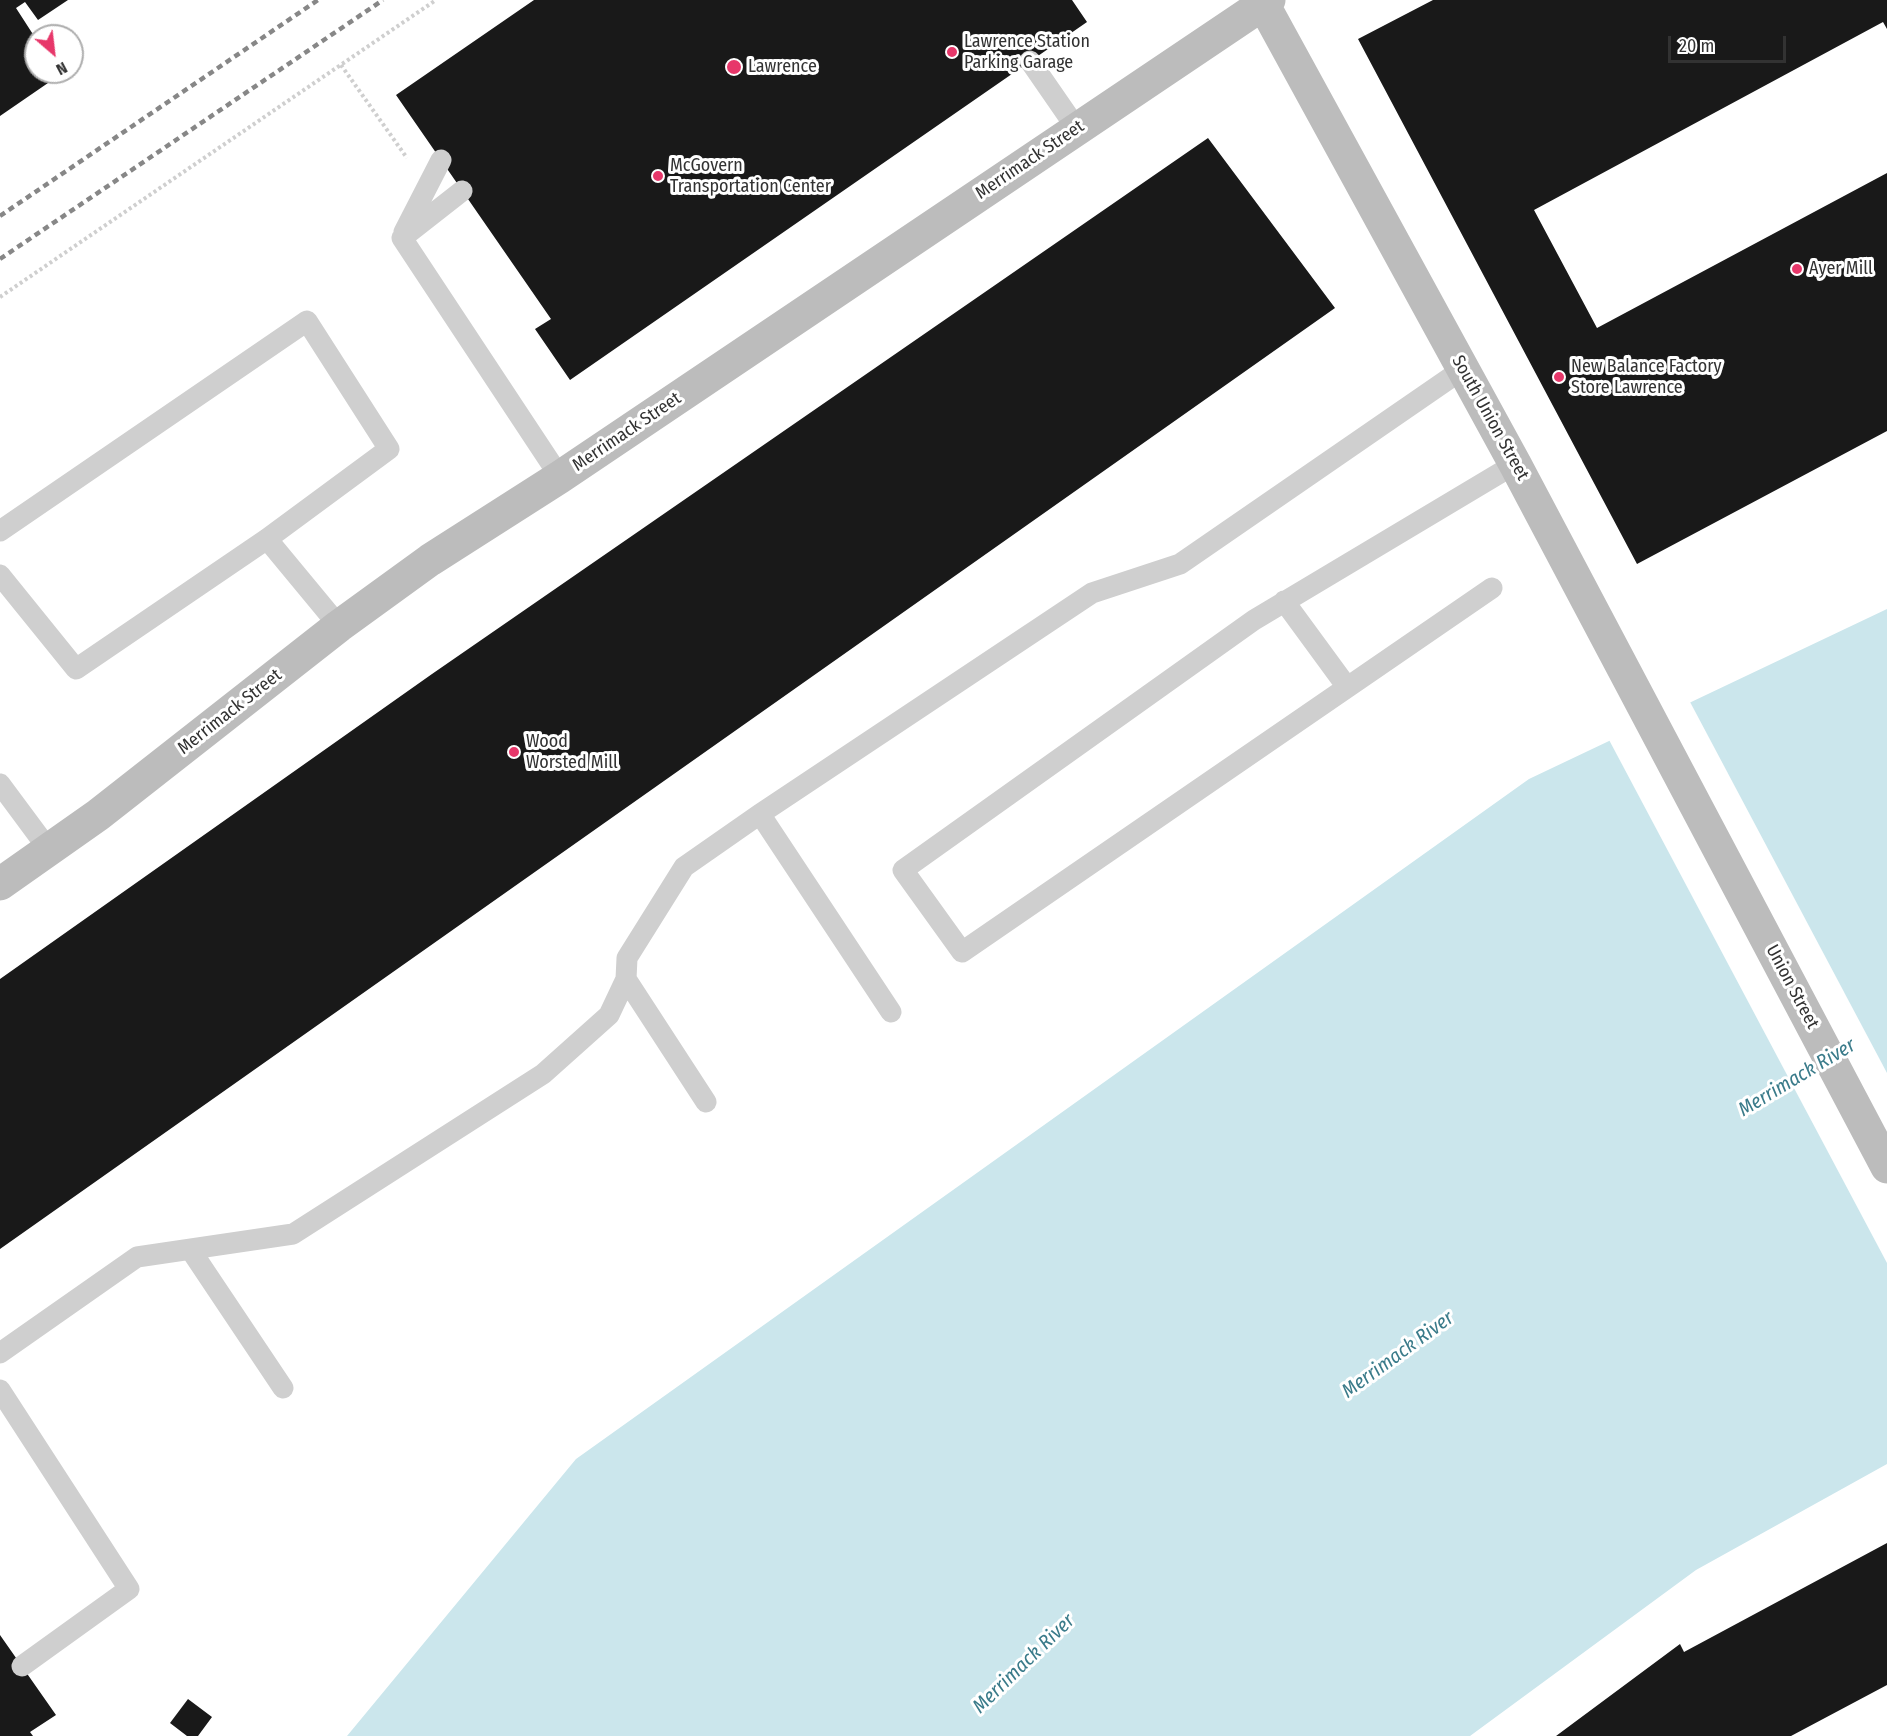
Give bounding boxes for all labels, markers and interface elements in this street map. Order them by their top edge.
north arrow [24,24,84,84]
scale bar [1671,24,1790,62]
place label: Lawrence Station Parking Garage [964,31,1090,74]
text: 20 m [1679,35,1714,57]
marker: Lawrence Station Parking Garage [945,45,959,59]
place label: Lawrence [748,56,817,78]
text: N [53,58,70,79]
marker: Lawrence [725,58,743,76]
street label: Merrimack Street [972,116,1088,204]
place label: McGovern Transportation Center [670,155,831,198]
marker: McGovern Transportation Center [651,169,665,183]
place label: Ayer Mill [1809,258,1873,280]
marker: Ayer Mill [1790,262,1804,276]
street label: South Union Street [1447,352,1533,484]
place label: New Balance Factory Store Lawrence [1571,356,1721,398]
marker: New Balance Factory Store Lawrence [1552,370,1566,384]
street label: Merrimack Street [569,388,685,476]
street label: Merrimack Street [174,665,286,759]
place label: Wood Worsted Mill [526,731,618,774]
marker: Wood Worsted Mill [507,745,521,759]
street label: Union Street [1761,941,1823,1033]
water label: Merrimack River [1734,1034,1860,1122]
water label: Merrimack River [1337,1306,1459,1404]
water label: Merrimack River [968,1609,1080,1719]

